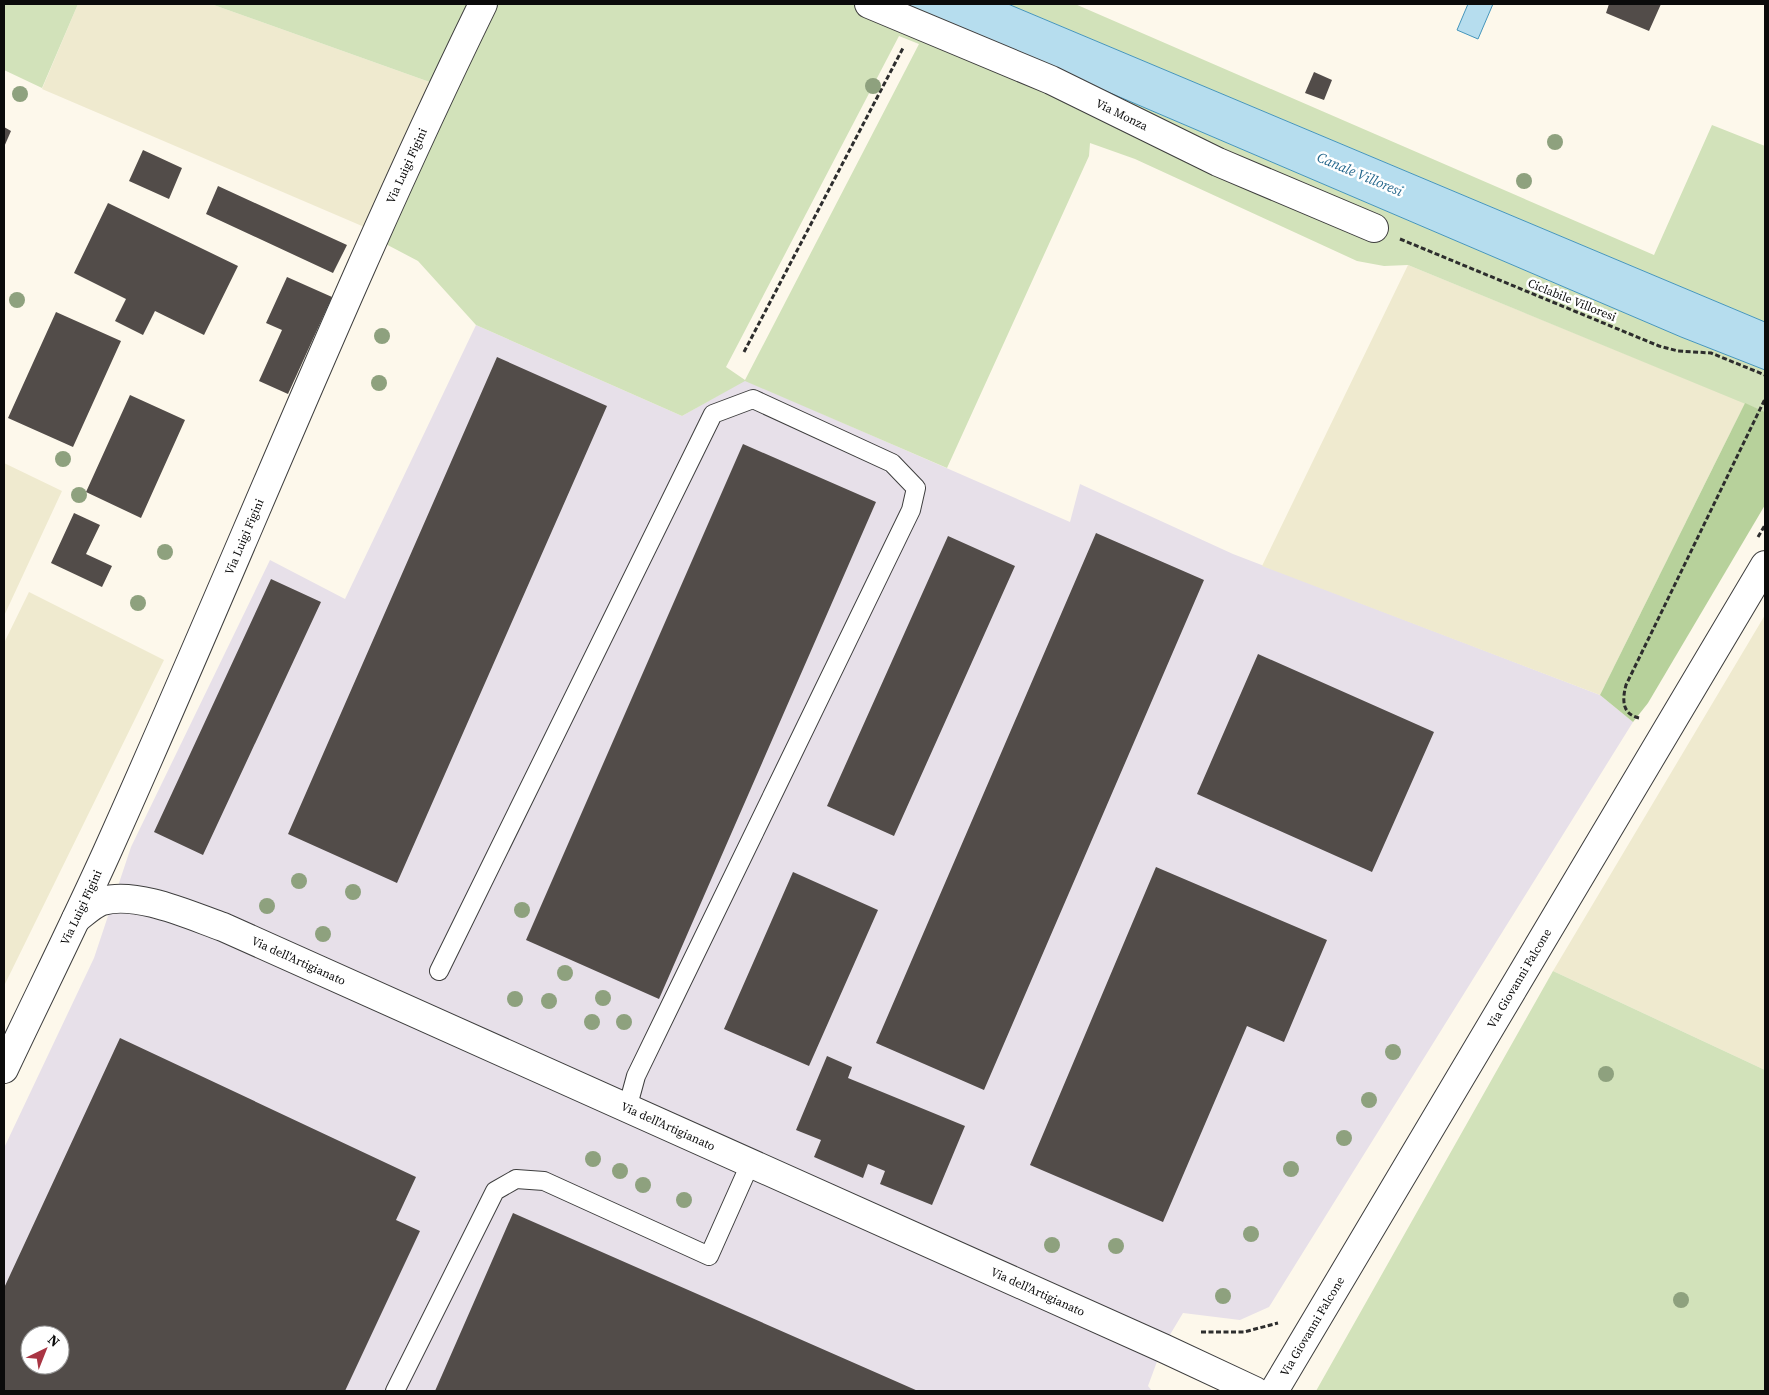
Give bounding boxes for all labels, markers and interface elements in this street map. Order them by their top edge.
street label: Via Monza [1093,95,1151,135]
street label: Via Luigi Figini [383,125,431,206]
water label: Canale Villoresi [1314,147,1407,201]
street label: Ciclabile Villoresi [1525,275,1619,325]
street label: Via Luigi Figini [221,496,268,577]
street label: Via Luigi Figini [57,867,106,948]
street label: Via Giovanni Falcone [1483,926,1555,1031]
street label: Via dell'Artigianato [249,933,348,989]
street label: Via dell'Artigianato [618,1098,718,1155]
street label: Via dell'Artigianato [988,1264,1088,1320]
street label: Via Giovanni Falcone [1276,1274,1348,1379]
north arrow [20,1325,70,1375]
text: N [43,1330,64,1351]

